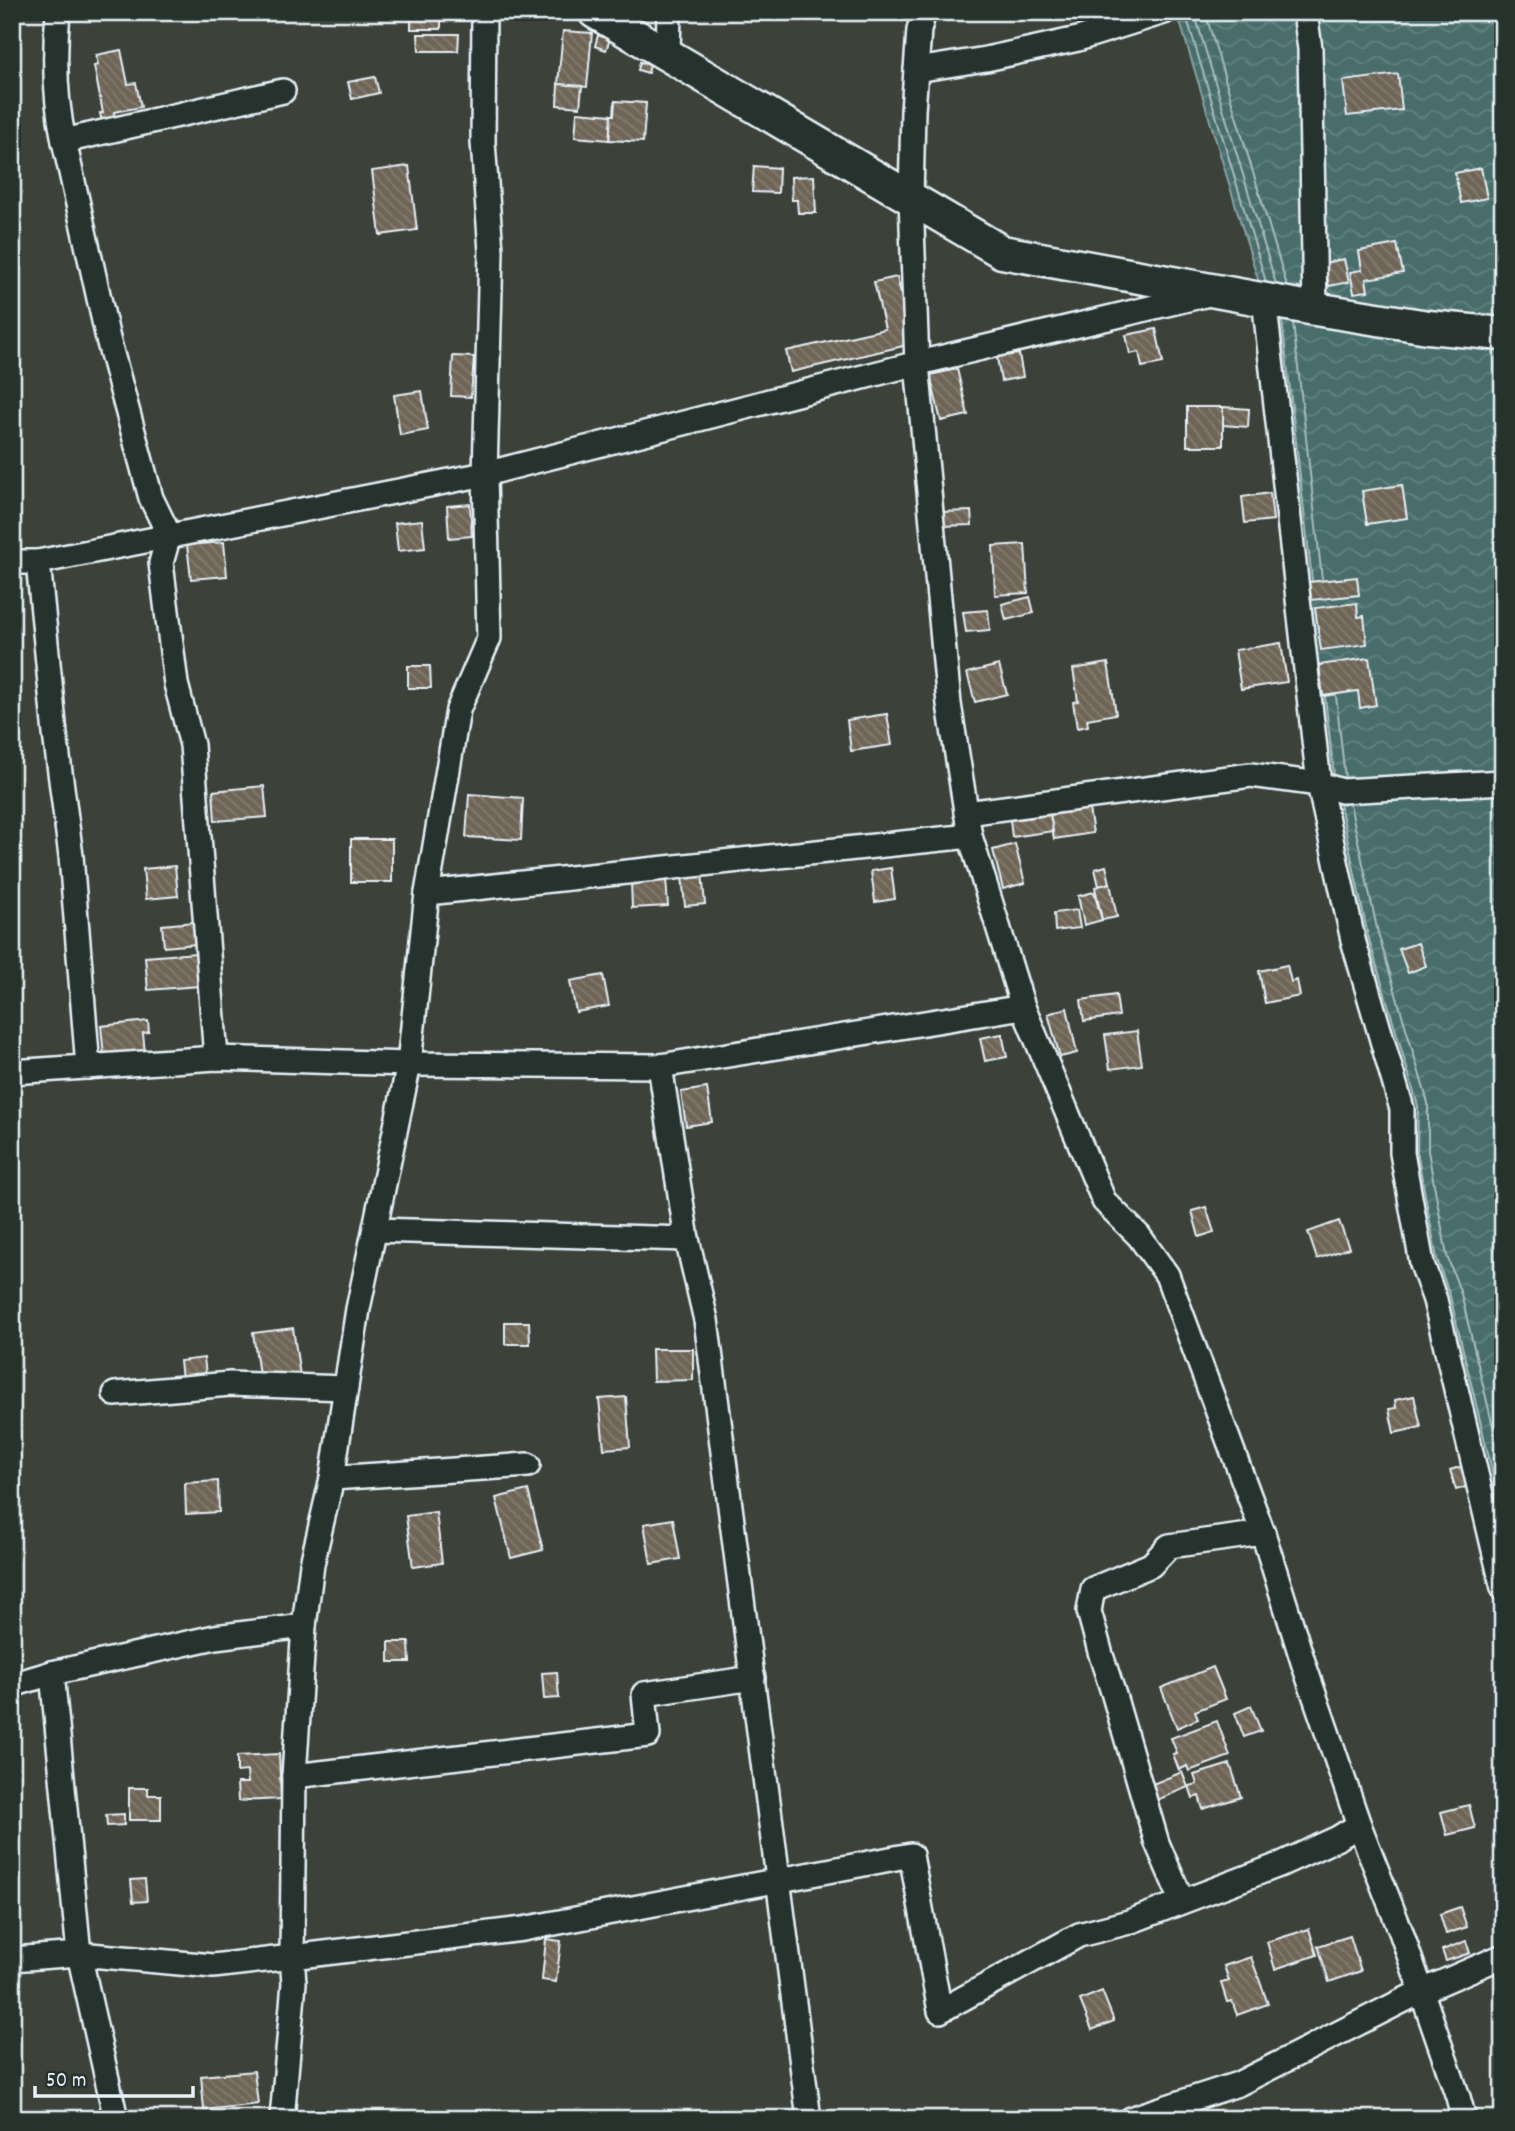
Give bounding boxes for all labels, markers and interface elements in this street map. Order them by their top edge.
scale bar [35,2054,192,2098]
text: 50 m [46,2067,86,2097]

